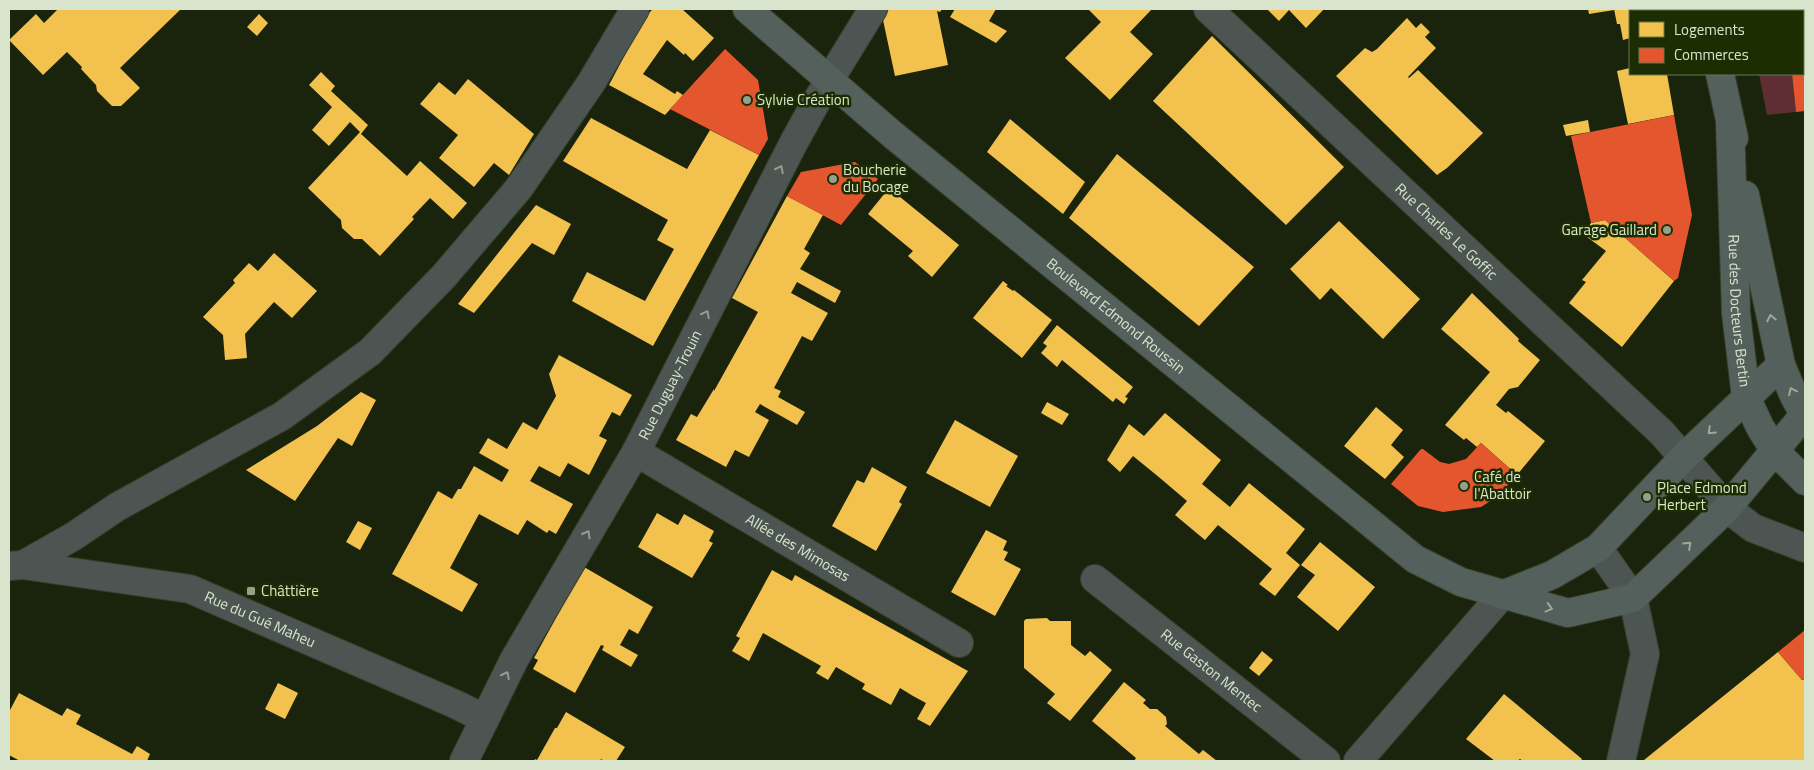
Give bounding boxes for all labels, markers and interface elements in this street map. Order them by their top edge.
legend [1629,10,1804,75]
text: Logements [1674,18,1745,41]
text: Commerces [1674,43,1749,66]
place label: Sylvie Création [757,88,850,111]
marker: Sylvie Création [741,94,753,106]
place label: Boucherie du Bocage [843,158,909,198]
one-way arrow [774,166,784,175]
marker: Boucherie du Bocage [827,173,839,185]
street label: Rue Charles Le Goffic [1390,177,1503,285]
place label: Garage Gaillard [1562,218,1657,241]
marker: Garage Gaillard [1661,224,1673,236]
street label: Rue des Docteurs Bertin [1723,234,1757,388]
street label: Boulevard Edmond Roussin [1042,252,1191,379]
one-way arrow [700,310,710,319]
one-way arrow [1766,313,1776,322]
street label: Rue Duguay-Trouin [632,326,707,444]
one-way arrow [1788,387,1798,396]
one-way arrow [1708,425,1717,434]
place label: Café de l'Abattoir [1474,465,1531,505]
place label: Place Edmond Herbert [1657,476,1747,516]
marker: Café de l'Abattoir [1458,480,1470,492]
marker: Place Edmond Herbert [1641,491,1653,503]
street label: Allée des Mimosas [741,507,855,587]
one-way arrow [581,531,591,540]
one-way arrow [1683,542,1692,551]
place label: Châttière [261,579,319,602]
street label: Rue du Gué Maheu [201,585,319,653]
marker: Châttière [245,585,257,597]
one-way arrow [1545,602,1553,612]
street label: Rue Gaston Mentec [1156,623,1267,718]
one-way arrow [500,671,511,680]

